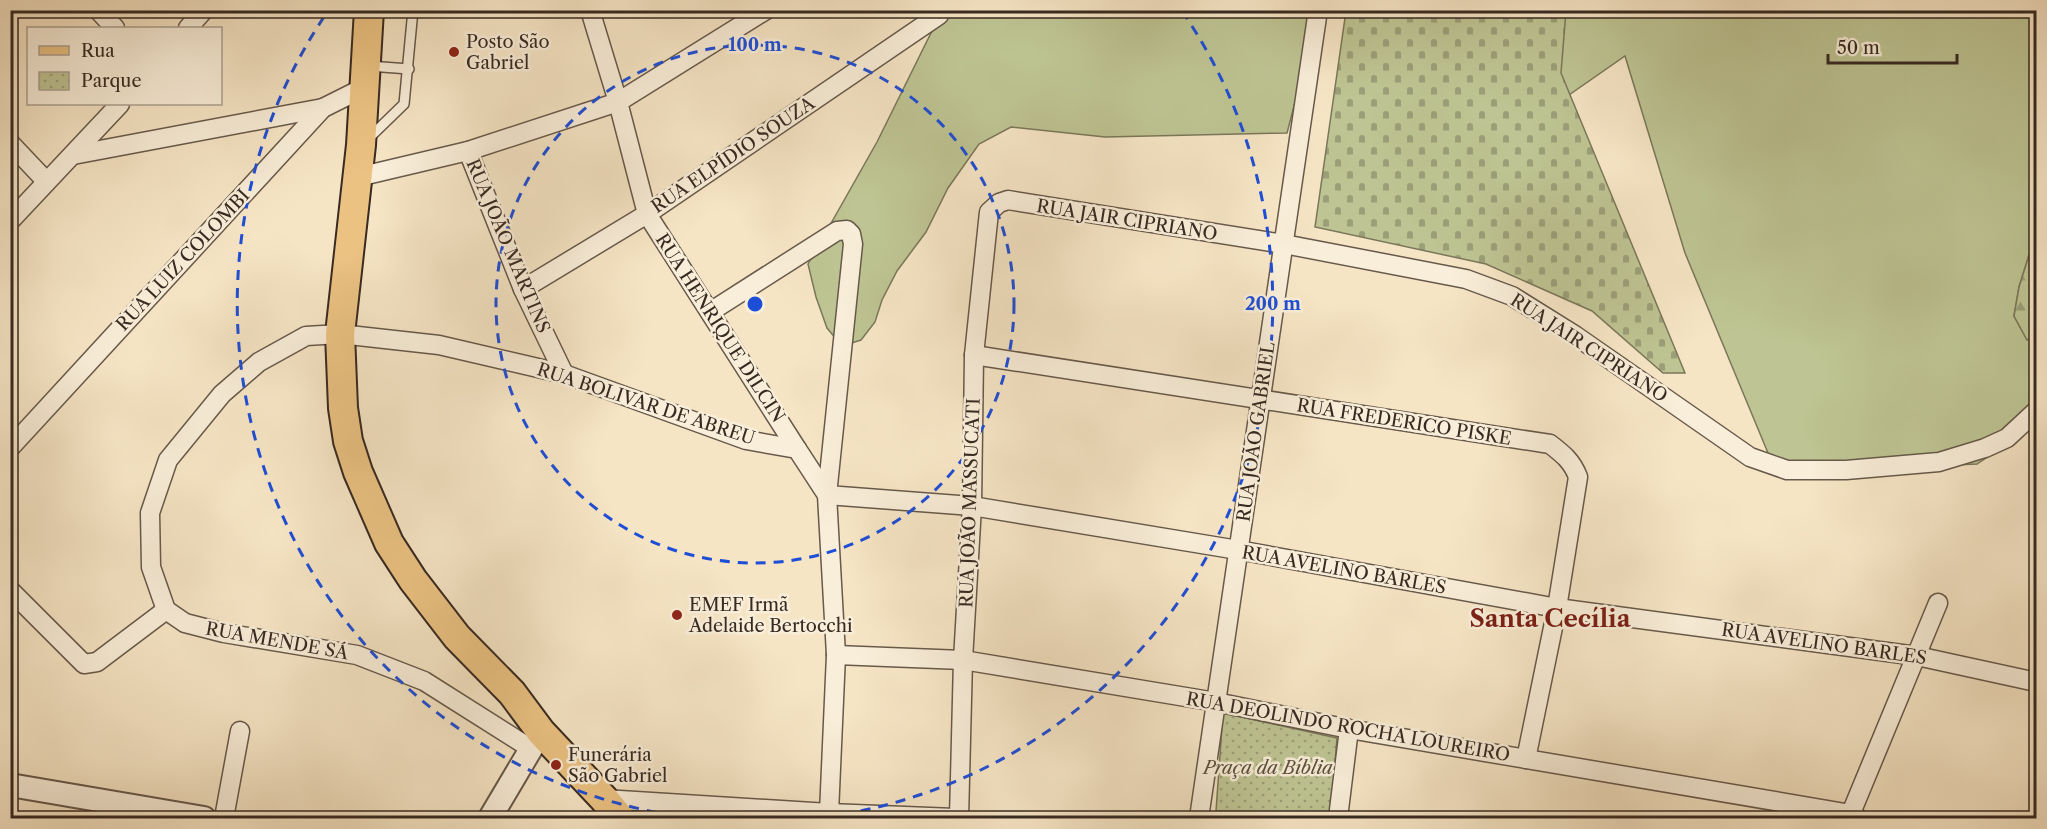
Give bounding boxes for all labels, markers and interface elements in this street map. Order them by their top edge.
legend [27,27,222,105]
scale bar [1828,27,1957,65]
place label: Posto São Gabriel [466,31,550,74]
text: 100 m [728,34,782,56]
text: 50 m [1837,37,1880,59]
text: Rua [81,40,115,62]
marker: Posto São Gabriel [447,45,461,59]
text: Parque [81,70,142,92]
street label: RUA ELPÍDIO SOUZA [647,91,819,218]
street label: RUA JOÃO MARTINS [461,155,557,336]
street label: RUA LUIZ COLOMBI [112,185,254,335]
street label: RUA JAIR CIPRIANO [1035,195,1219,245]
street label: RUA HENRIQUE DILCIN [651,230,789,427]
street label: RUA JAIR CIPRIANO [1506,289,1672,407]
text: 200 m [1245,293,1301,315]
centre of rings [745,294,765,314]
street label: RUA JOÃO GABRIEL [1231,340,1280,523]
street label: RUA BOLIVAR DE ABREU [534,358,758,450]
street label: RUA FREDERICO PISKE [1295,394,1513,450]
street label: RUA JOÃO MASSUCATI [953,398,985,608]
street label: RUA AVELINO BARLES [1240,541,1448,599]
place label: EMEF Irmã Adelaide Bertocchi [688,594,853,637]
district label: Santa Cecília [1469,604,1632,633]
marker: EMEF Irmã Adelaide Bertocchi [670,608,684,622]
street label: RUA MENDE SÁ [204,617,351,664]
street label: RUA AVELINO BARLES [1720,619,1928,669]
street label: RUA DEOLINDO ROCHA LOUREIRO [1184,688,1512,766]
place label: Funerária São Gabriel [568,744,667,787]
park label: Praça da Bíblia [1201,757,1333,779]
marker: Funerária São Gabriel [549,758,563,772]

